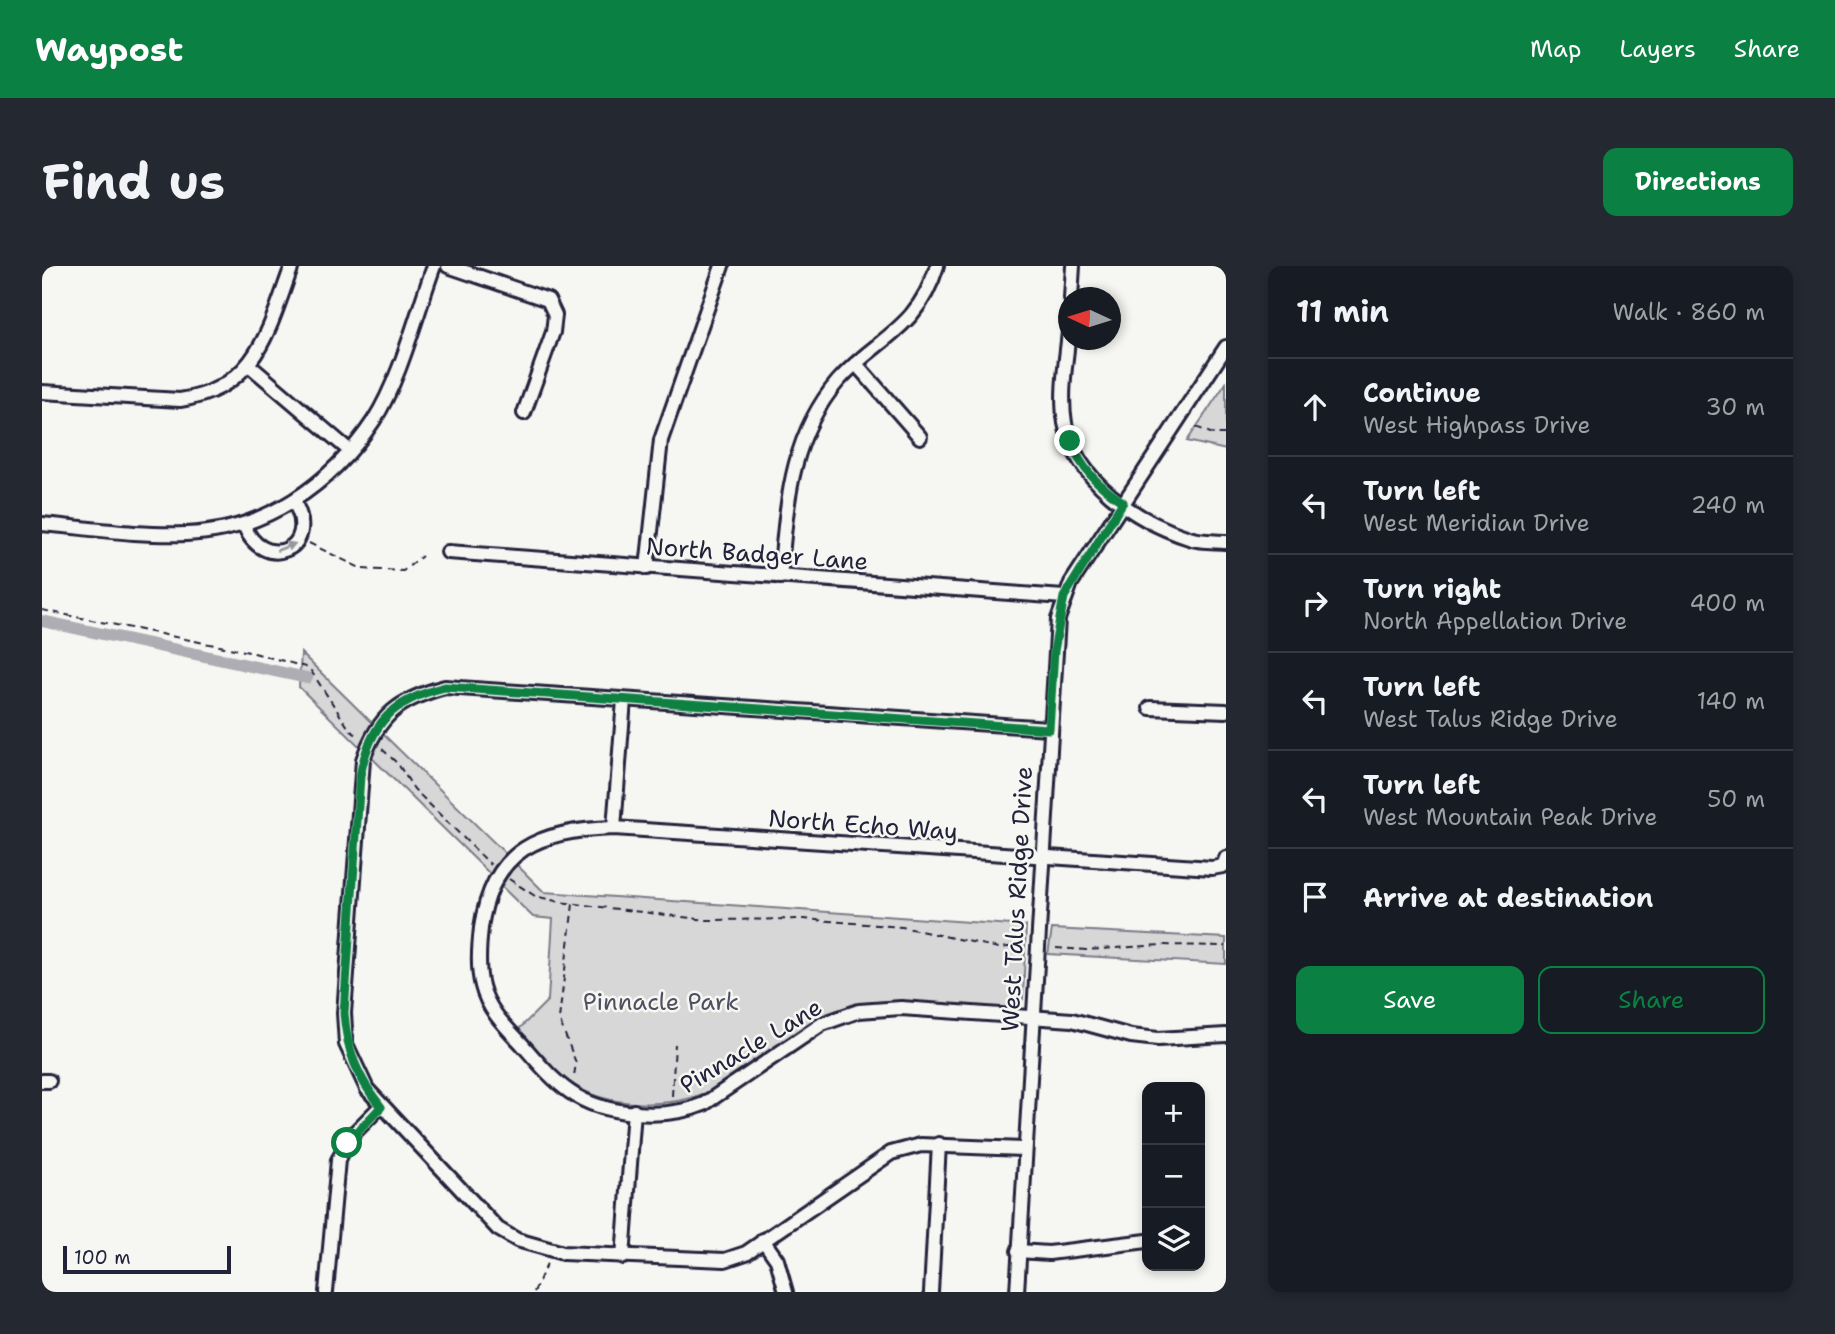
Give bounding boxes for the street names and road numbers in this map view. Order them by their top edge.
street label: North Badger Lane [645,530,869,578]
street label: West Talus Ridge Drive [994,765,1040,1033]
street label: North Echo Way [767,802,959,848]
street label: Pinnacle Lane [674,991,828,1101]

